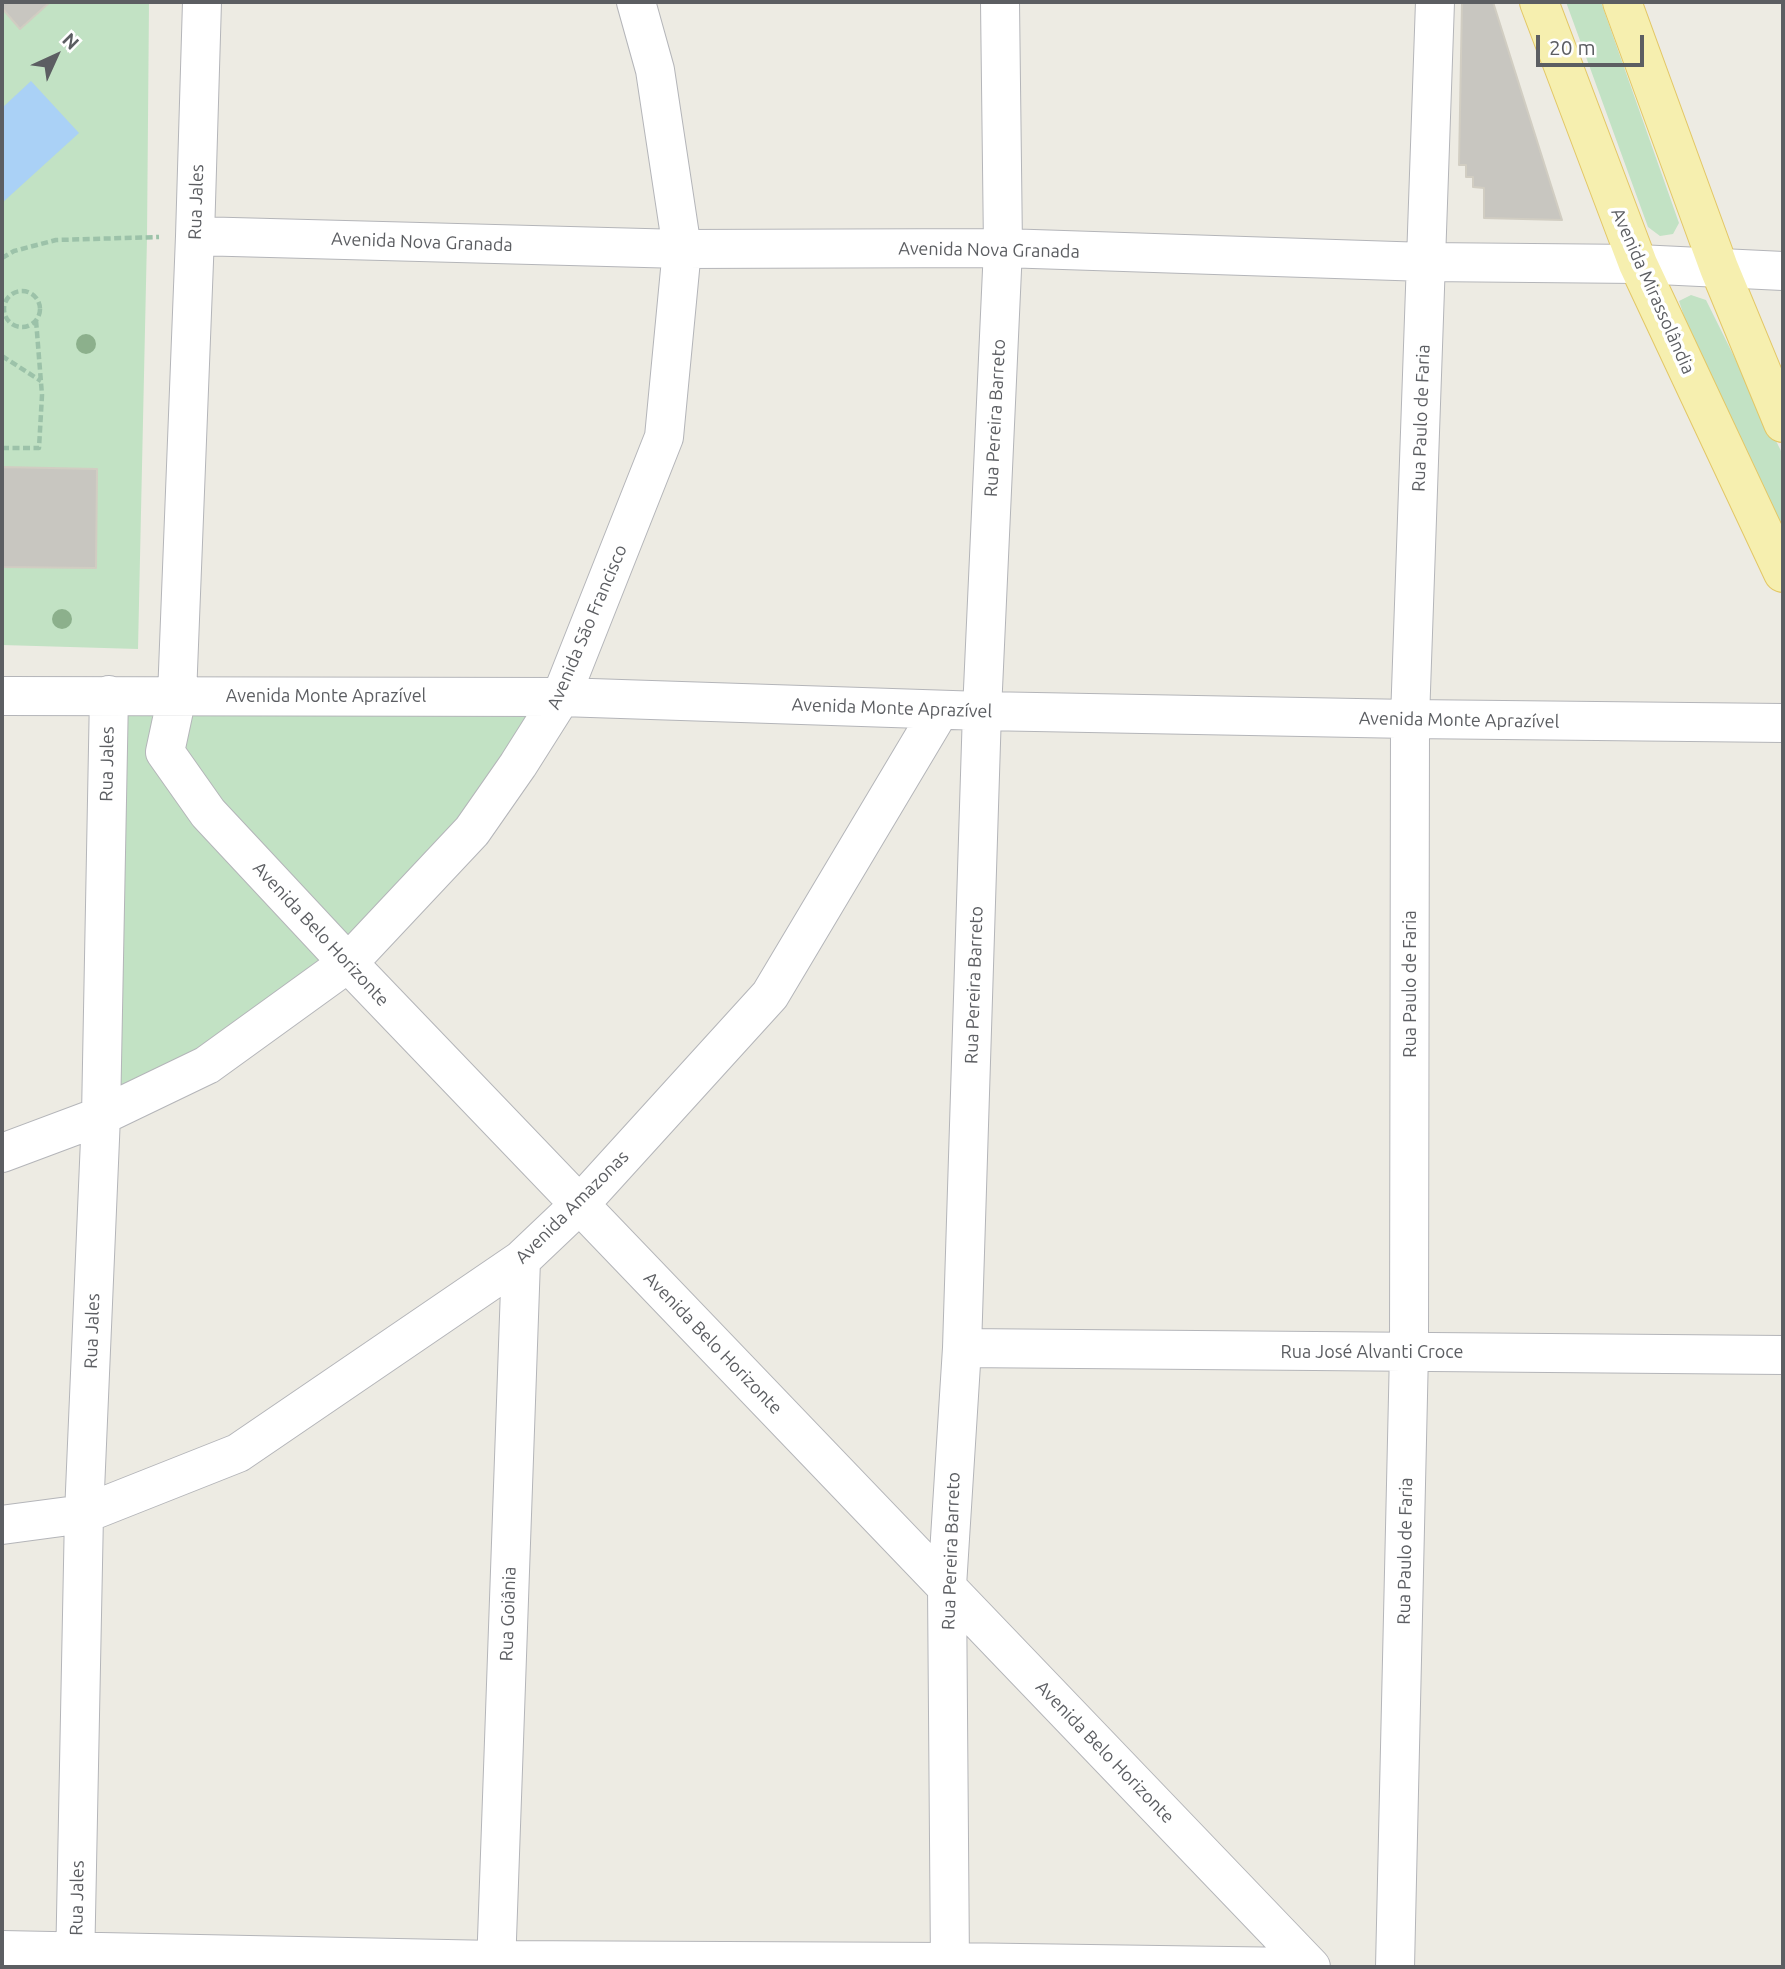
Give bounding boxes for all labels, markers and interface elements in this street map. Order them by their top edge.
north arrow [21,21,91,91]
scale bar [1540,21,1648,65]
text: N [58,28,84,54]
text: 20 m [1549,35,1596,59]
street label: Rua Jales [184,164,208,240]
street label: Avenida Mirassolândia [1607,205,1699,377]
street label: Avenida Nova Granada [331,228,513,256]
street label: Avenida Nova Granada [898,238,1080,262]
street label: Rua Pereira Barreto [980,338,1010,498]
street label: Rua Paulo de Faria [1408,344,1434,492]
street label: Avenida São Francisco [542,541,632,713]
street label: Avenida Monte Aprazível [226,685,426,707]
street label: Avenida Monte Aprazível [791,694,993,722]
street label: Avenida Monte Aprazível [1359,707,1559,733]
street label: Rua Jales [96,726,118,802]
street label: Avenida Belo Horizonte [248,857,394,1011]
street label: Rua Pereira Barreto [960,906,988,1064]
street label: Rua Paulo de Faria [1399,910,1421,1058]
street label: Avenida Amazonas [511,1146,633,1268]
street label: Avenida Belo Horizonte [639,1267,787,1419]
street label: Rua Jales [80,1293,104,1369]
street label: Rua José Alvanti Croce [1280,1341,1464,1363]
street label: Rua Pereira Barreto [937,1472,965,1630]
street label: Rua Paulo de Faria [1393,1477,1417,1625]
street label: Rua Goiânia [496,1566,520,1662]
street label: Avenida Belo Horizonte [1031,1676,1179,1828]
street label: Rua Jales [66,1860,88,1936]

